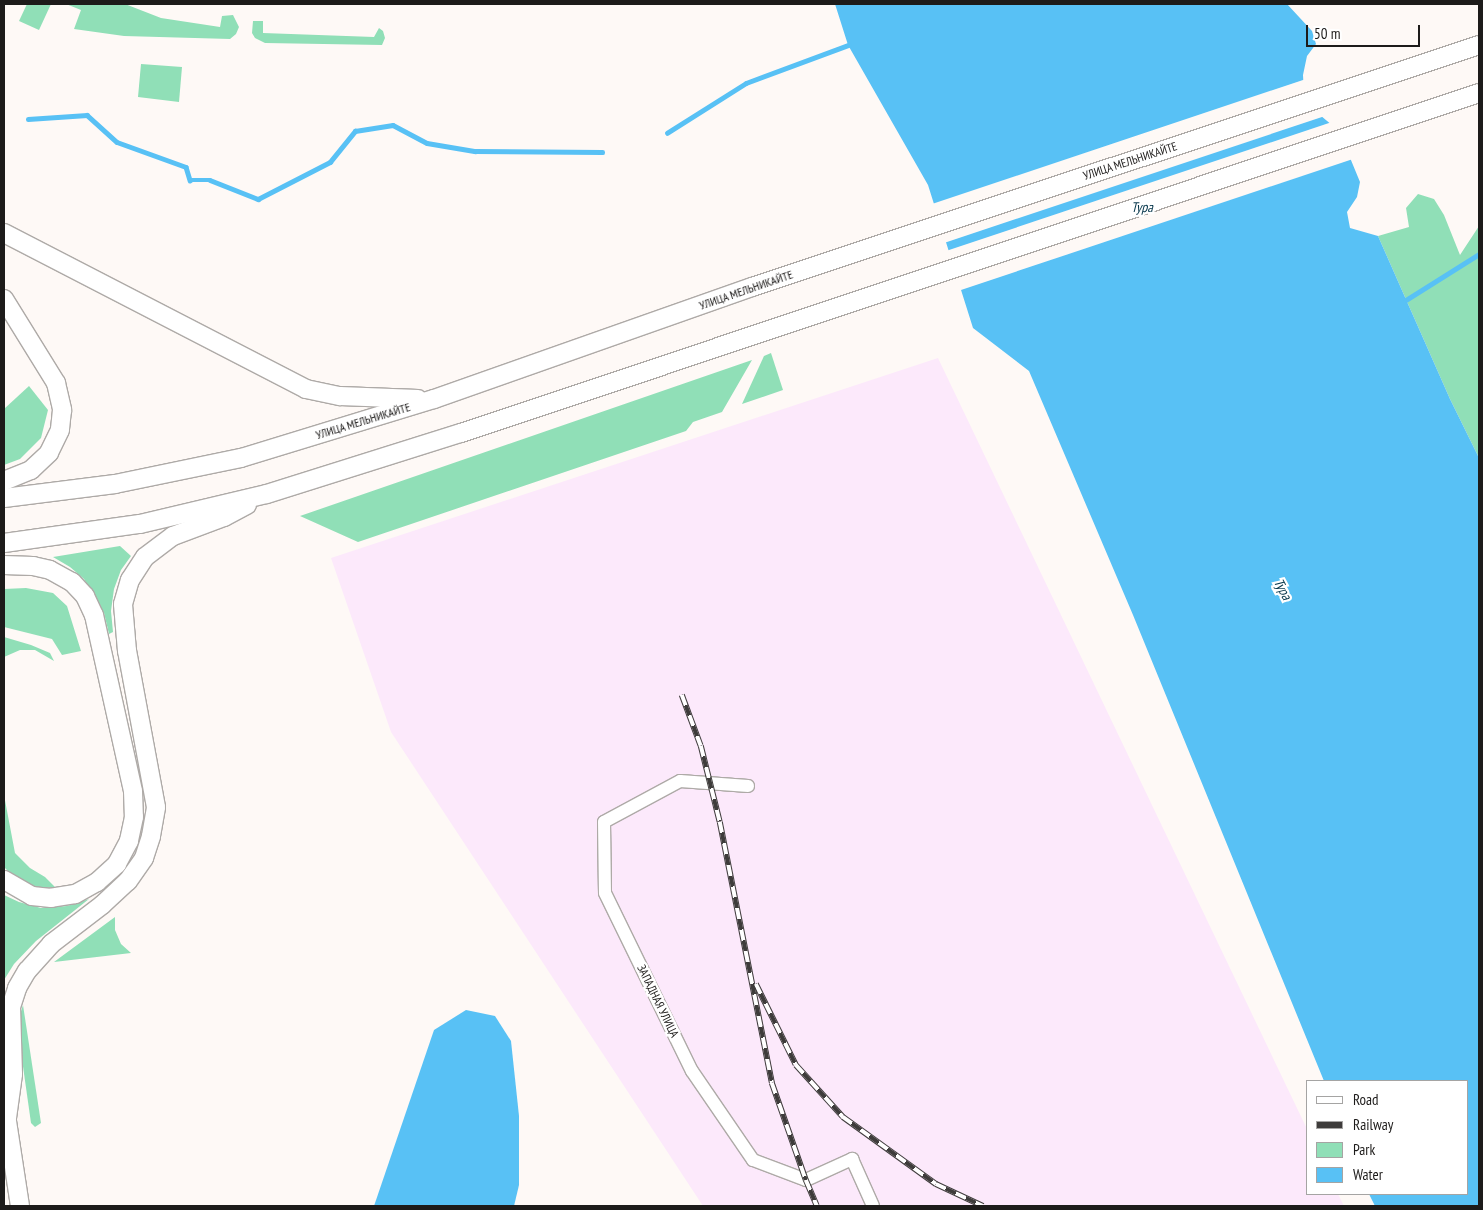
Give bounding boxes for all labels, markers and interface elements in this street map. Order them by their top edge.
scale bar [1308,15,1422,47]
text: 50 m [1314,24,1340,43]
street label: УЛИЦА МЕЛЬНИКАЙТЕ [1081,139,1179,183]
water label: Тура [1131,199,1153,215]
street label: УЛИЦА МЕЛЬНИКАЙТЕ [697,267,795,313]
street label: УЛИЦА МЕЛЬНИКАЙТЕ [314,400,412,442]
water label: Тура [1270,575,1296,603]
street label: ЗАПАДНАЯ УЛИЦА [634,962,682,1040]
legend [1306,1080,1468,1195]
text: Road [1353,1090,1379,1109]
text: Railway [1353,1115,1393,1134]
text: Park [1353,1140,1375,1159]
text: Water [1353,1165,1383,1184]

